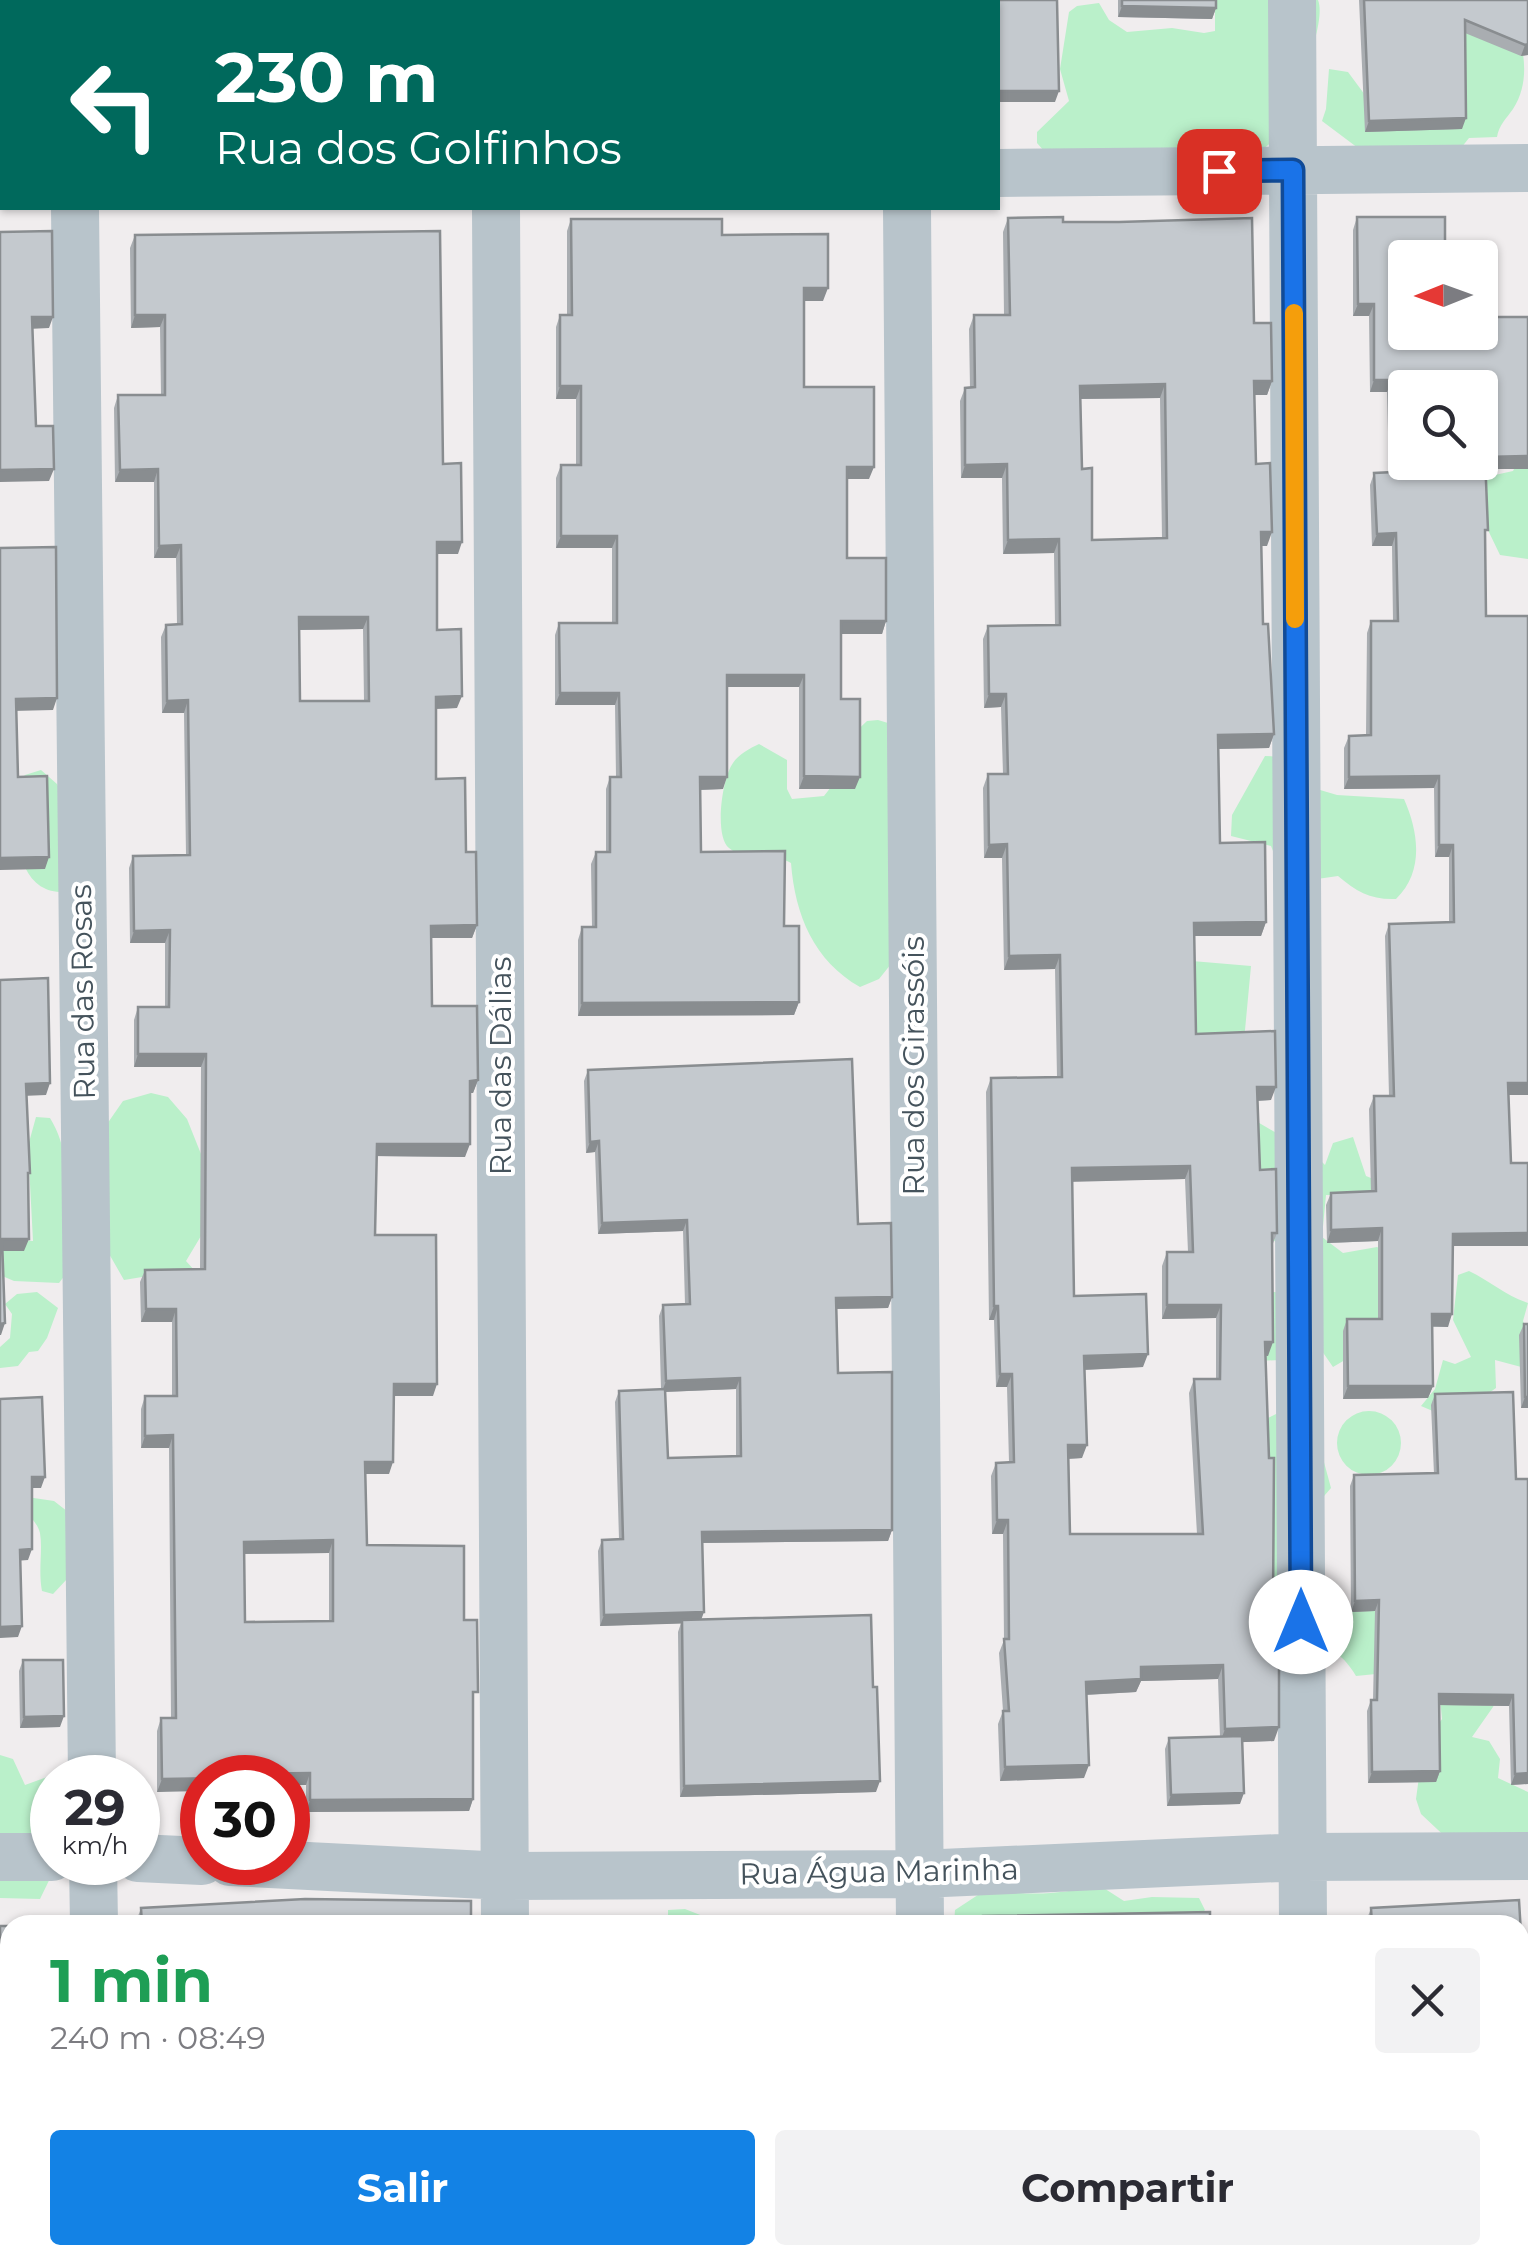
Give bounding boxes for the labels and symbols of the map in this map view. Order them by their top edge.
pin [1177,129,1262,214]
north arrow [1388,240,1498,350]
street label: Rua das Rosas [62,884,103,1100]
street label: Rua dos Girassóis [895,936,932,1196]
street label: Rua das Dálias [482,957,519,1175]
position arrow [1249,1570,1353,1674]
speed limit sign: 30 [180,1755,310,1885]
street label: Rua Água Marinha [739,1851,1019,1892]

